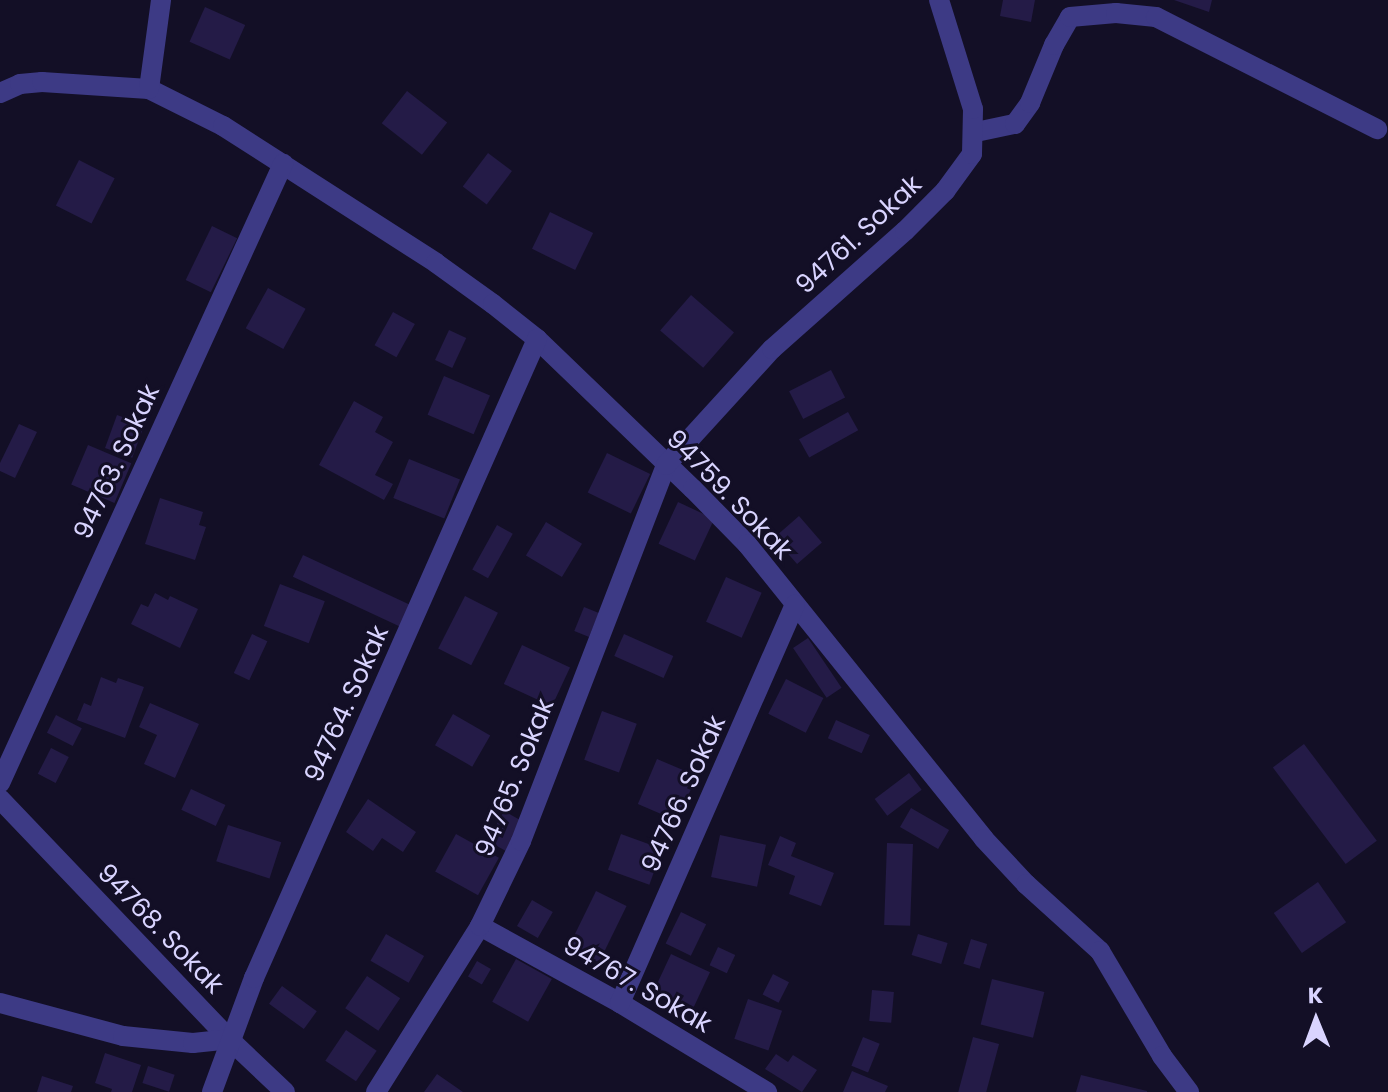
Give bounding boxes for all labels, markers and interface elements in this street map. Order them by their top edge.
street label: 94761. Sokak [790,169,928,301]
street label: 94763. Sokak [67,380,167,544]
street label: 94759. Sokak [659,424,799,566]
street label: 94764. Sokak [298,621,396,787]
street label: 94765. Sokak [469,694,561,862]
street label: 94766. Sokak [635,711,733,877]
street label: 94768. Sokak [90,858,230,1000]
street label: 94767. Sokak [557,930,717,1040]
north arrow [1276,980,1356,1060]
text: K [1308,980,1324,1011]

